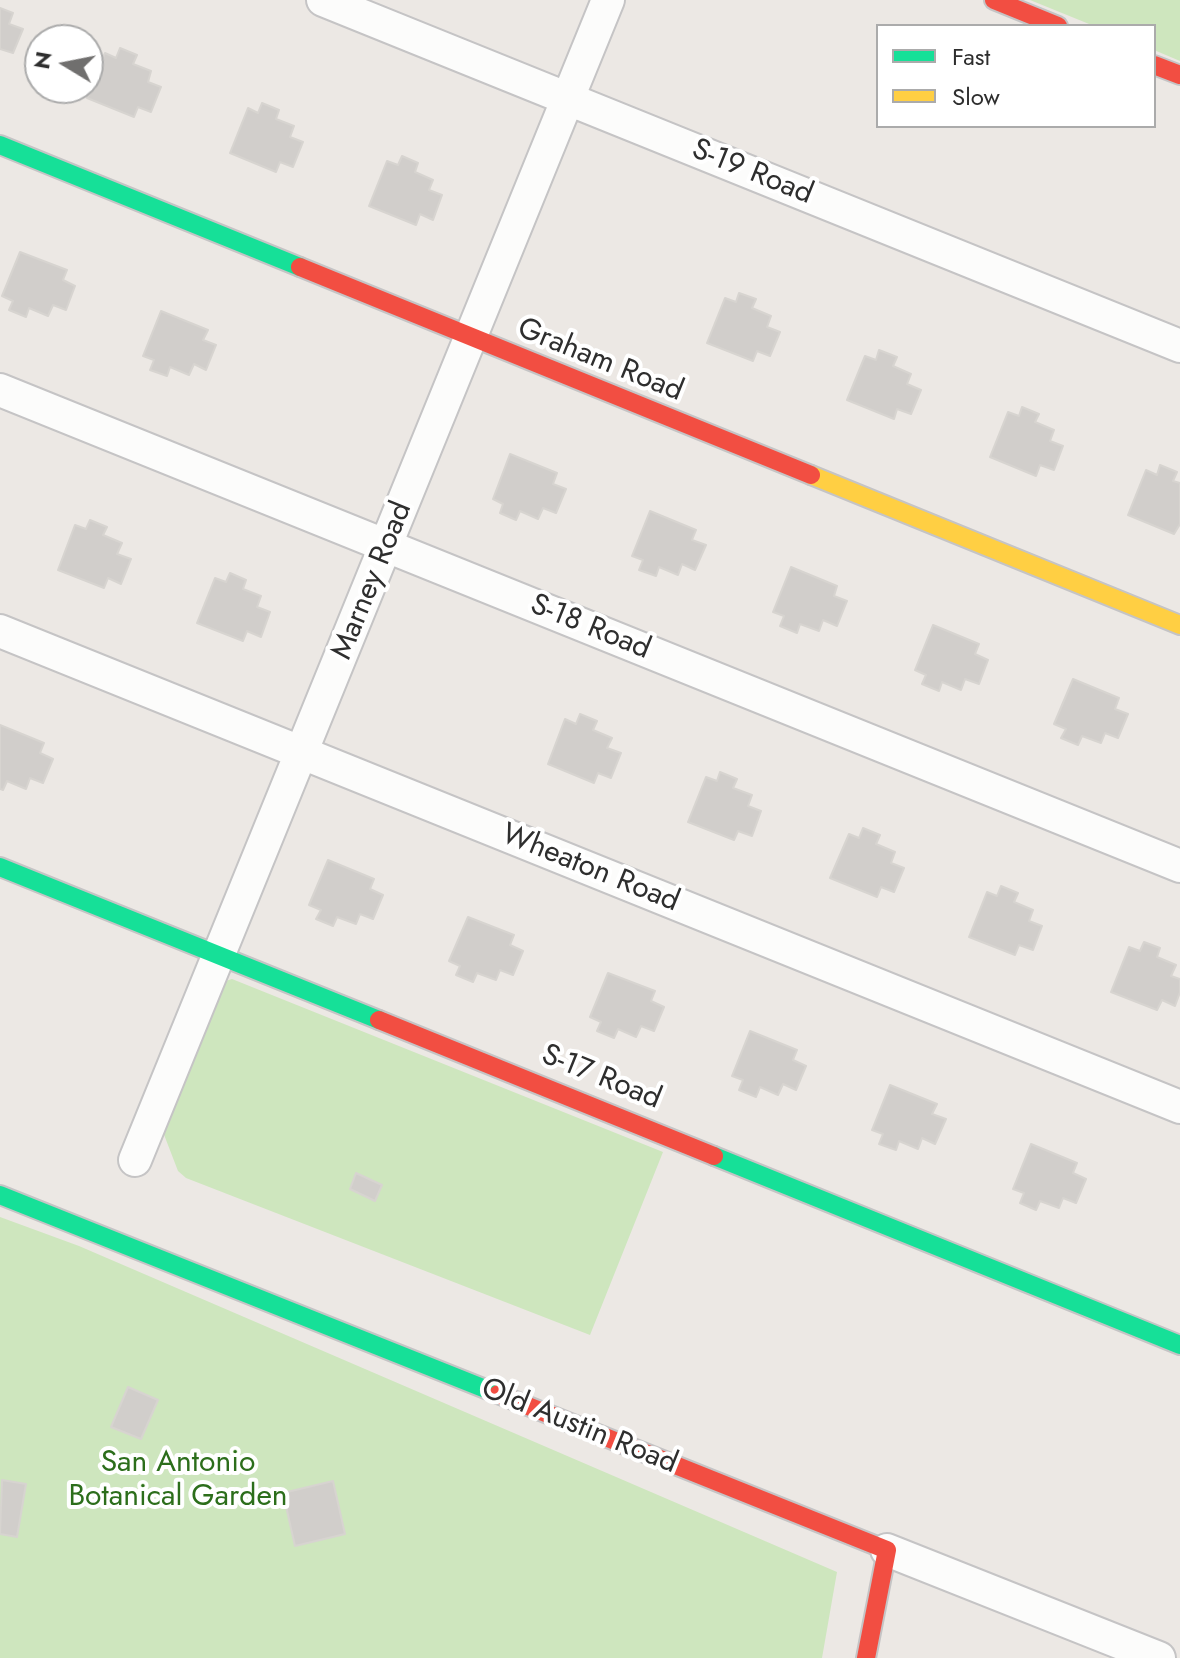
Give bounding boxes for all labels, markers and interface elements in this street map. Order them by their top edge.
north arrow [24,24,104,104]
legend [876,24,1156,128]
text: Fast [952,39,990,74]
text: N [25,49,60,72]
text: Slow [952,79,1000,114]
street label: S-19 Road [686,132,818,214]
street label: Graham Road [512,311,688,411]
street label: Marney Road [325,497,421,665]
street label: S-18 Road [525,588,655,668]
street label: Wheaton Road [496,817,684,921]
street label: S-17 Road [536,1038,666,1118]
street label: Old Austin Road [476,1371,682,1483]
park label: San Antonio Botanical Garden [68,1446,288,1516]

